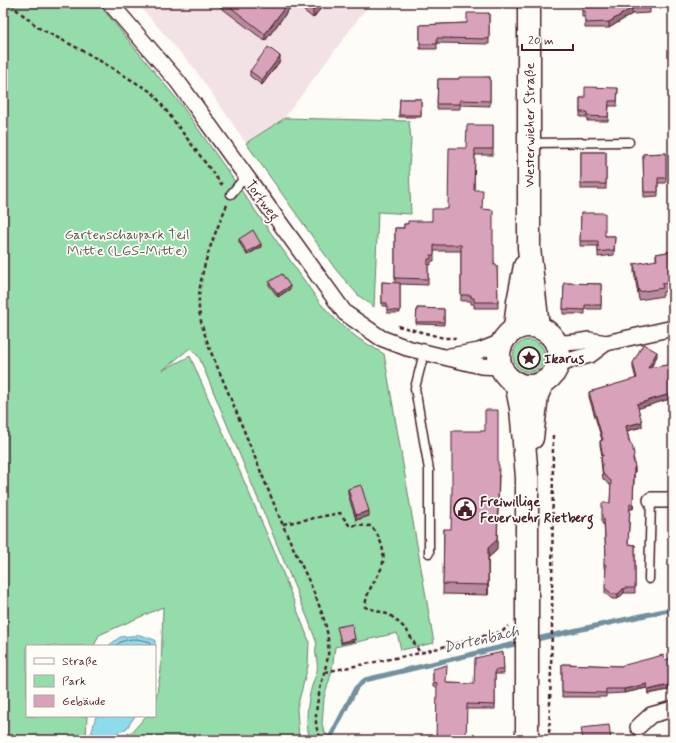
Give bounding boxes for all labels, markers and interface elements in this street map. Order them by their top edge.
scale bar [522,26,573,52]
text: 20 m [528,33,554,49]
street label: Westerwieher Straße [521,63,539,187]
street label: Torfweg [240,177,283,226]
park label: Gartenschaupark Teil Mitte (LGS-Mitte) [65,226,189,260]
place icon: Ikarus [516,345,542,371]
place label: Ikarus [544,350,585,368]
place label: Freiwillige Feuerwehr Rietberg [480,493,594,530]
public building icon: Freiwillige Feuerwehr Rietberg [452,496,478,522]
water label: Dortenbach [442,622,521,658]
legend [26,645,156,717]
text: Straße [62,654,97,670]
text: Park [62,674,86,690]
text: Gebäude [62,694,105,710]

